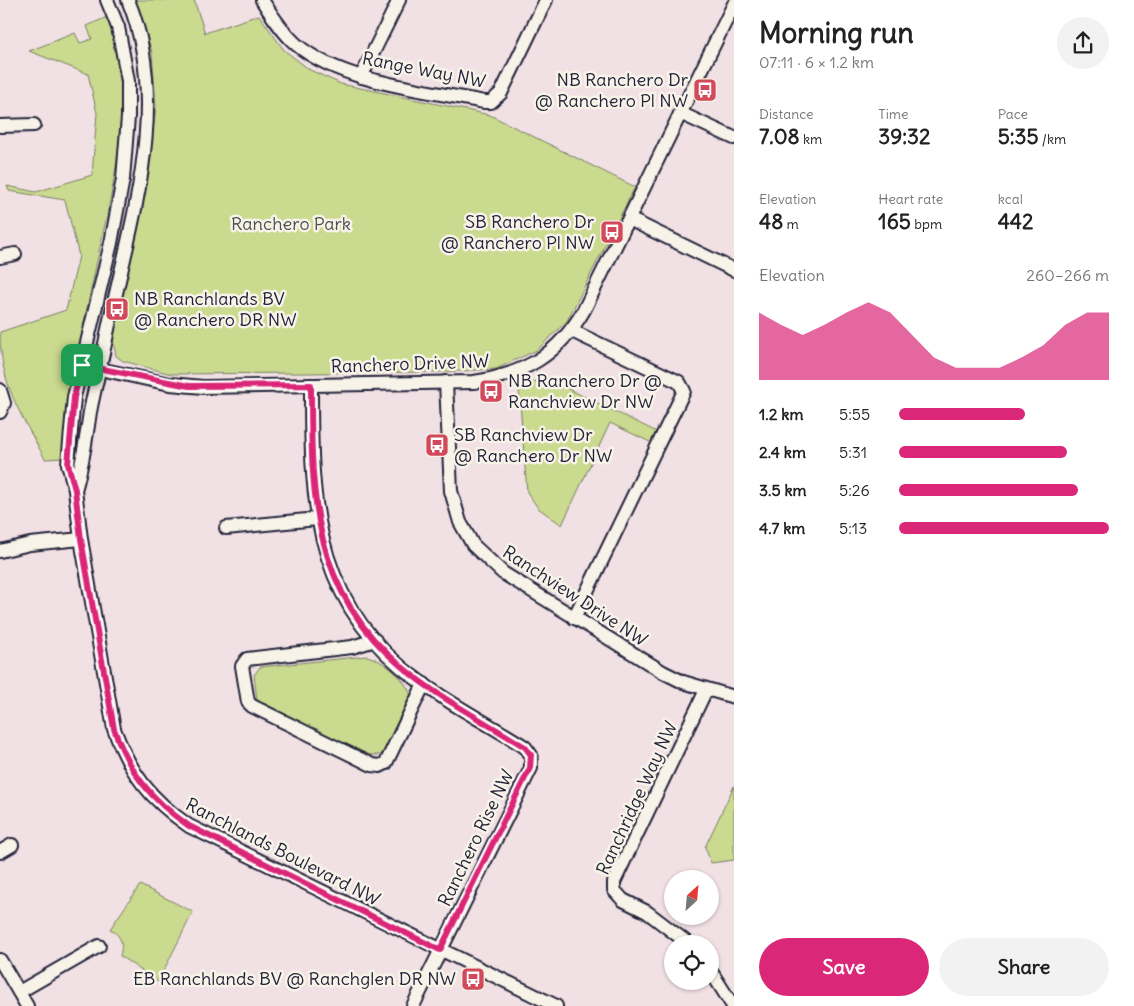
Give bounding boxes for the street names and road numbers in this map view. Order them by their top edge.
street label: Range Way NW [360,46,488,93]
street label: Ranchero Drive NW [330,349,490,378]
street label: Ranchview Drive NW [499,540,652,651]
street label: Ranchridge Way NW [591,717,682,878]
street label: Ranchero Rise NW [432,766,519,910]
street label: Ranchlands Boulevard NW [182,792,384,911]

